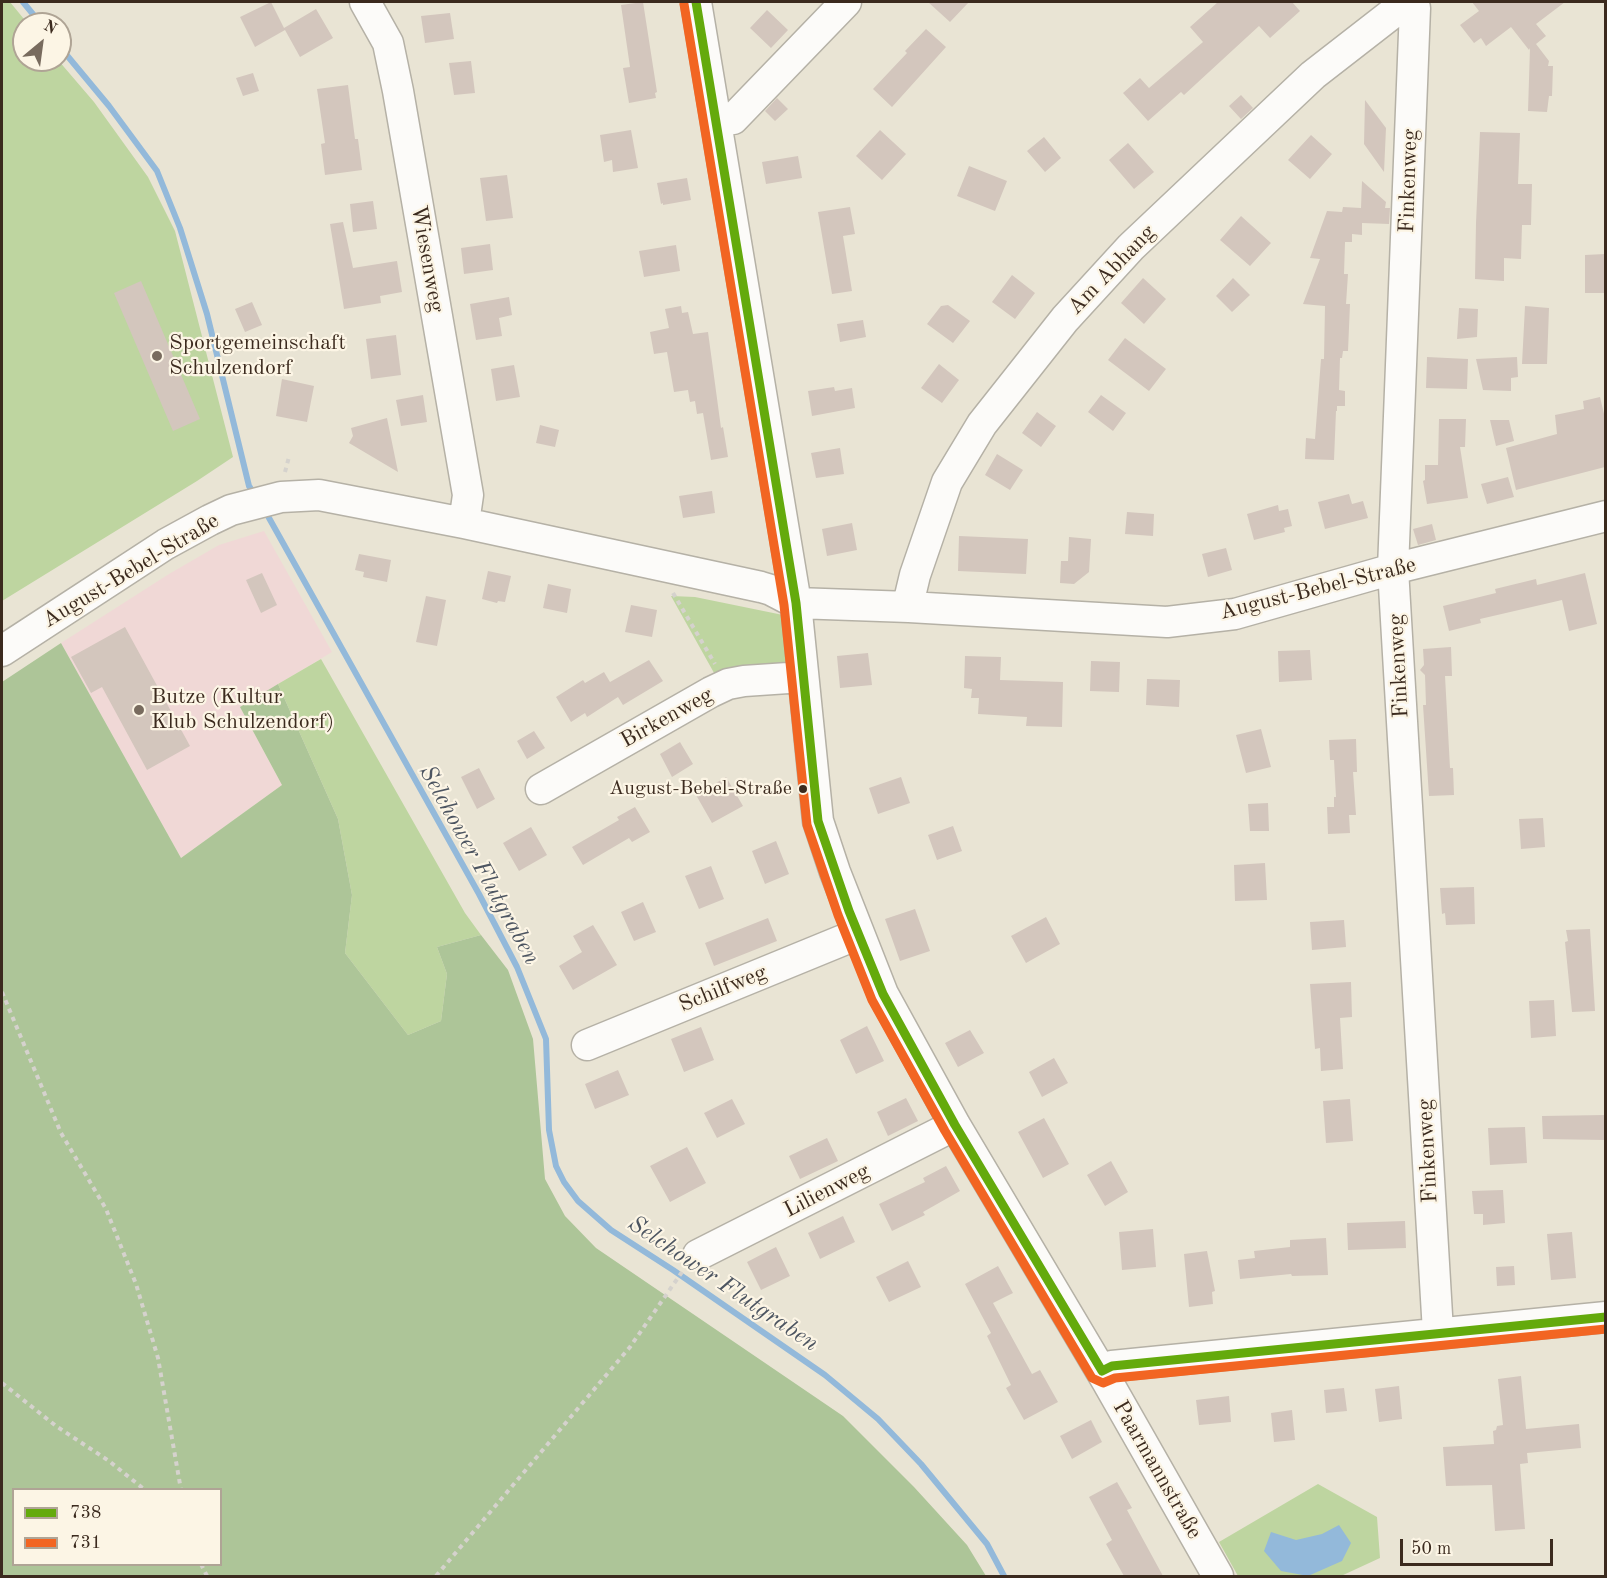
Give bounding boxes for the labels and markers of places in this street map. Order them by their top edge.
place label: Sportgemeinschaft Schulzendorf [169,330,346,382]
marker: Sportgemeinschaft Schulzendorf [150,349,164,363]
place label: Butze (Kultur Klub Schulzendorf) [151,684,334,736]
marker: Butze (Kultur Klub Schulzendorf) [132,703,146,717]
place label: August-Bebel-Straße [609,777,792,801]
marker: August-Bebel-Straße [797,783,809,795]

